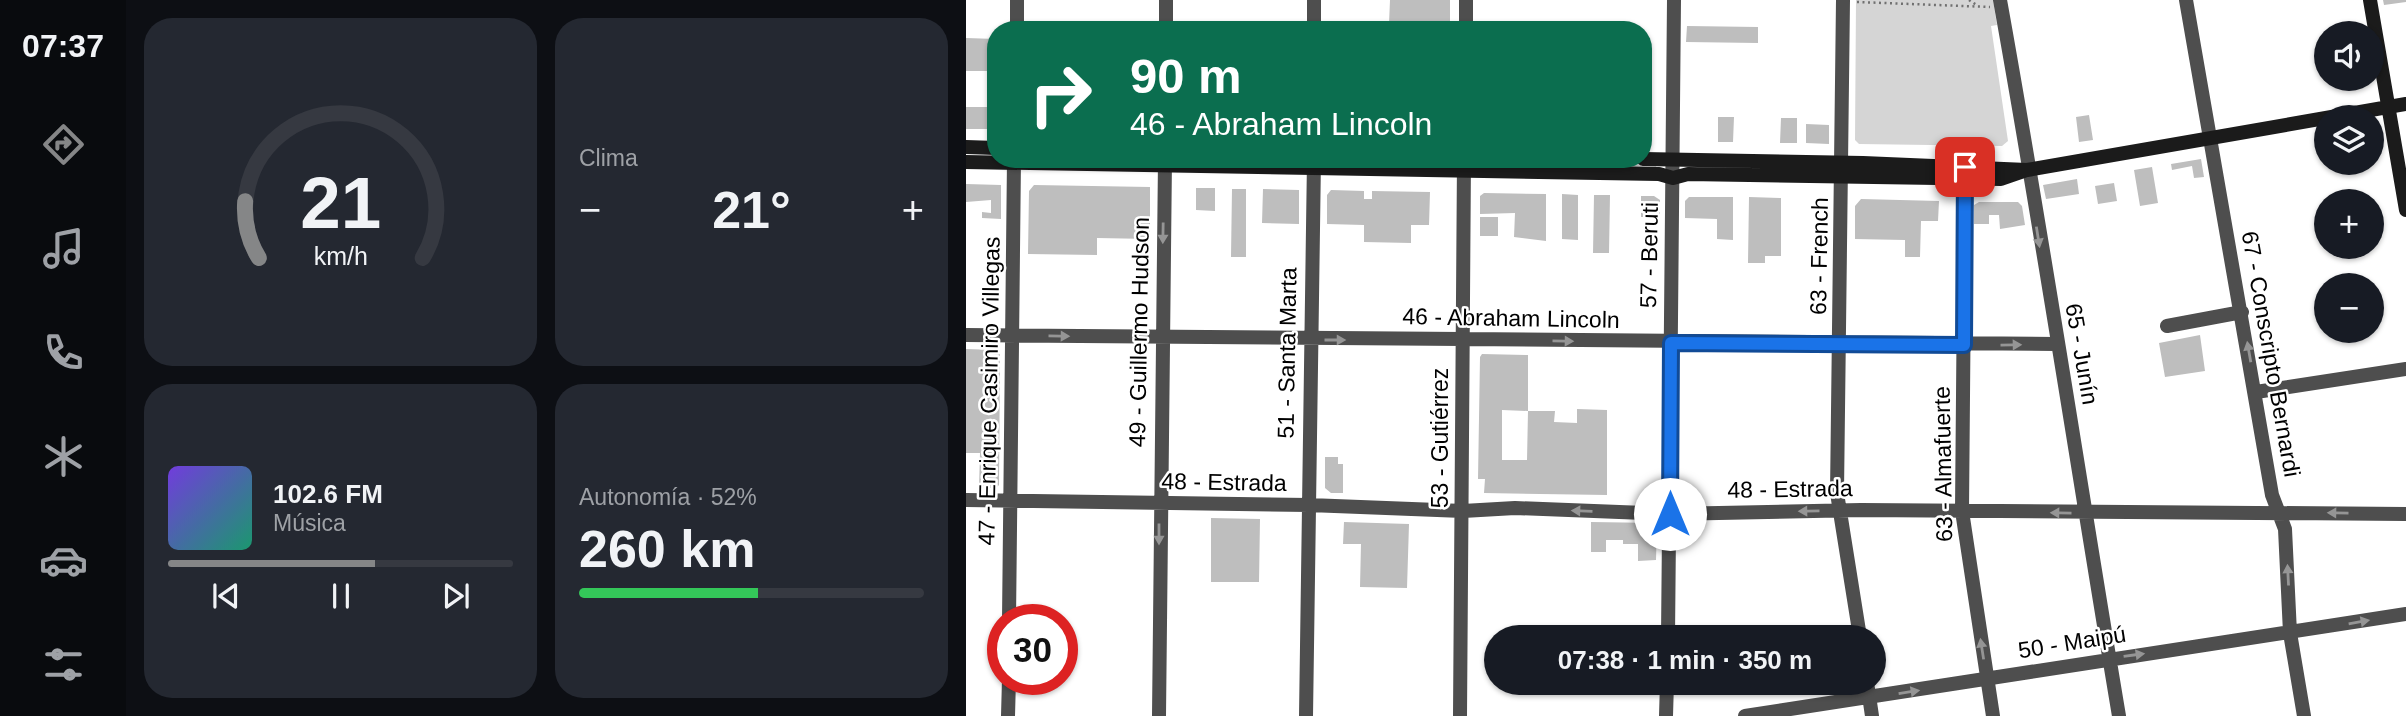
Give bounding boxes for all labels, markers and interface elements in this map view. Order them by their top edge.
map controls [2314,21,2384,343]
button: sound [2314,21,2384,91]
text: 07:37 [22,28,104,64]
icon: right [1015,49,1106,140]
text: 90 m [1130,49,1242,103]
button: layers [2314,105,2384,175]
text: 46 - Abraham Lincoln [1130,106,1432,142]
icon: directions [39,120,88,169]
pin [1935,137,1995,197]
text: Clima [579,145,638,171]
icon: arrive [1946,148,1984,186]
text: 21 [300,162,381,243]
text: 21° [712,181,791,239]
text: − [579,189,601,231]
text: + [902,189,924,231]
button: + [2314,189,2384,259]
street label: 63 - French [1805,197,1833,315]
street label: 57 - Beruti [1635,202,1663,308]
street label: 49 - Guillermo Hudson [1124,217,1154,447]
one-way arrow [1158,223,1169,245]
icon: music [39,224,88,273]
one-way arrow [2033,226,2044,248]
street label: 67 - Conscripto Bernardi [2237,229,2305,479]
street label: 47 - Enrique Casimiro Villegas [973,236,1005,546]
text: km/h [313,242,368,270]
street label: 51 - Santa Marta [1273,267,1301,439]
button: − [2314,273,2384,343]
street label: 65 - Junín [2060,301,2104,407]
street label: 46 - Abraham Lincoln [1402,303,1620,333]
icon: phone [39,328,88,377]
one-way arrow [1048,330,1070,342]
one-way arrow [1324,334,1346,346]
one-way arrow [1552,335,1574,347]
one-way arrow [2000,339,2022,351]
one-way arrow [2243,341,2254,363]
street label: 53 - Gutiérrez [1427,368,1453,508]
street label: 63 - Almafuerte [1929,386,1957,542]
icon: climate [39,432,88,481]
street label: 48 - Estrada [1161,468,1287,496]
street label: 48 - Estrada [1727,475,1853,503]
position arrow [1633,477,1707,551]
text: 102.6 FM [273,479,383,509]
text: Autonomía · 52% [579,484,757,510]
one-way arrow [1571,505,1593,516]
one-way arrow [1798,505,1820,517]
one-way arrow [2050,507,2072,519]
one-way arrow [2327,507,2349,519]
text: Música [273,510,346,536]
text: 260 km [579,520,755,578]
one-way arrow [1153,524,1165,546]
icon: car [39,536,88,585]
one-way arrow [2282,564,2293,586]
icon: previous [207,577,245,615]
icon: pause [322,577,360,615]
icon: next [437,577,475,615]
speed limit sign: 30 [987,604,1078,695]
one-way arrow [2348,616,2370,627]
street label: 50 - Maipú [2016,621,2128,663]
one-way arrow [1976,638,1987,660]
icon: filters [39,640,88,689]
text: 07:38 · 1 min · 350 m [1558,645,1812,675]
one-way arrow [2123,649,2145,660]
one-way arrow [1898,686,1920,697]

